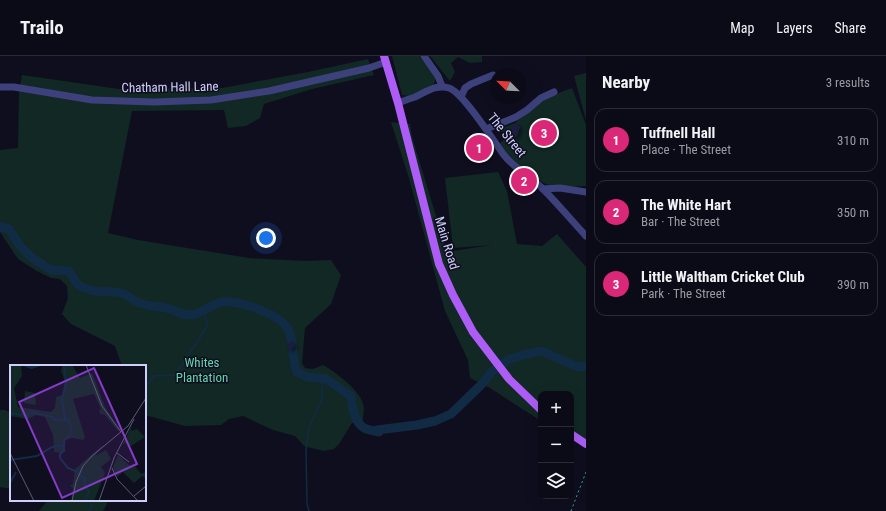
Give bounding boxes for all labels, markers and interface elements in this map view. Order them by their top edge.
text: Trailo [20,16,64,39]
text: Map [730,20,754,36]
text: Layers [776,20,813,36]
text: Share [835,20,866,36]
north arrow [490,68,526,104]
text: Nearby [602,72,650,92]
text: 3 results [826,75,870,90]
street label: Chatham Hall Lane [121,79,219,95]
street label: The Street [485,110,529,160]
pin: 3 [531,118,557,148]
text: Tuffnell Hall [641,124,715,142]
pin: 1 [466,133,492,163]
text: 1 [613,133,619,148]
text: 310 m [837,133,869,148]
text: Place · The Street [641,142,731,157]
pin: 2 [511,166,537,196]
text: The White Hart [641,196,731,214]
text: 2 [613,205,619,220]
text: 350 m [837,205,869,220]
text: Bar · The Street [641,214,720,229]
street label: Main Road [432,215,462,271]
your location [256,228,276,248]
text: Little Waltham Cricket Club [641,268,805,286]
text: 3 [613,277,619,292]
text: 390 m [837,277,869,292]
text: Park · The Street [641,286,726,301]
park label: Whites Plantation [176,355,228,385]
inset map [10,365,146,501]
map controls [538,391,574,499]
button: + [538,391,574,427]
button: − [538,427,574,463]
button: layers [538,463,574,499]

